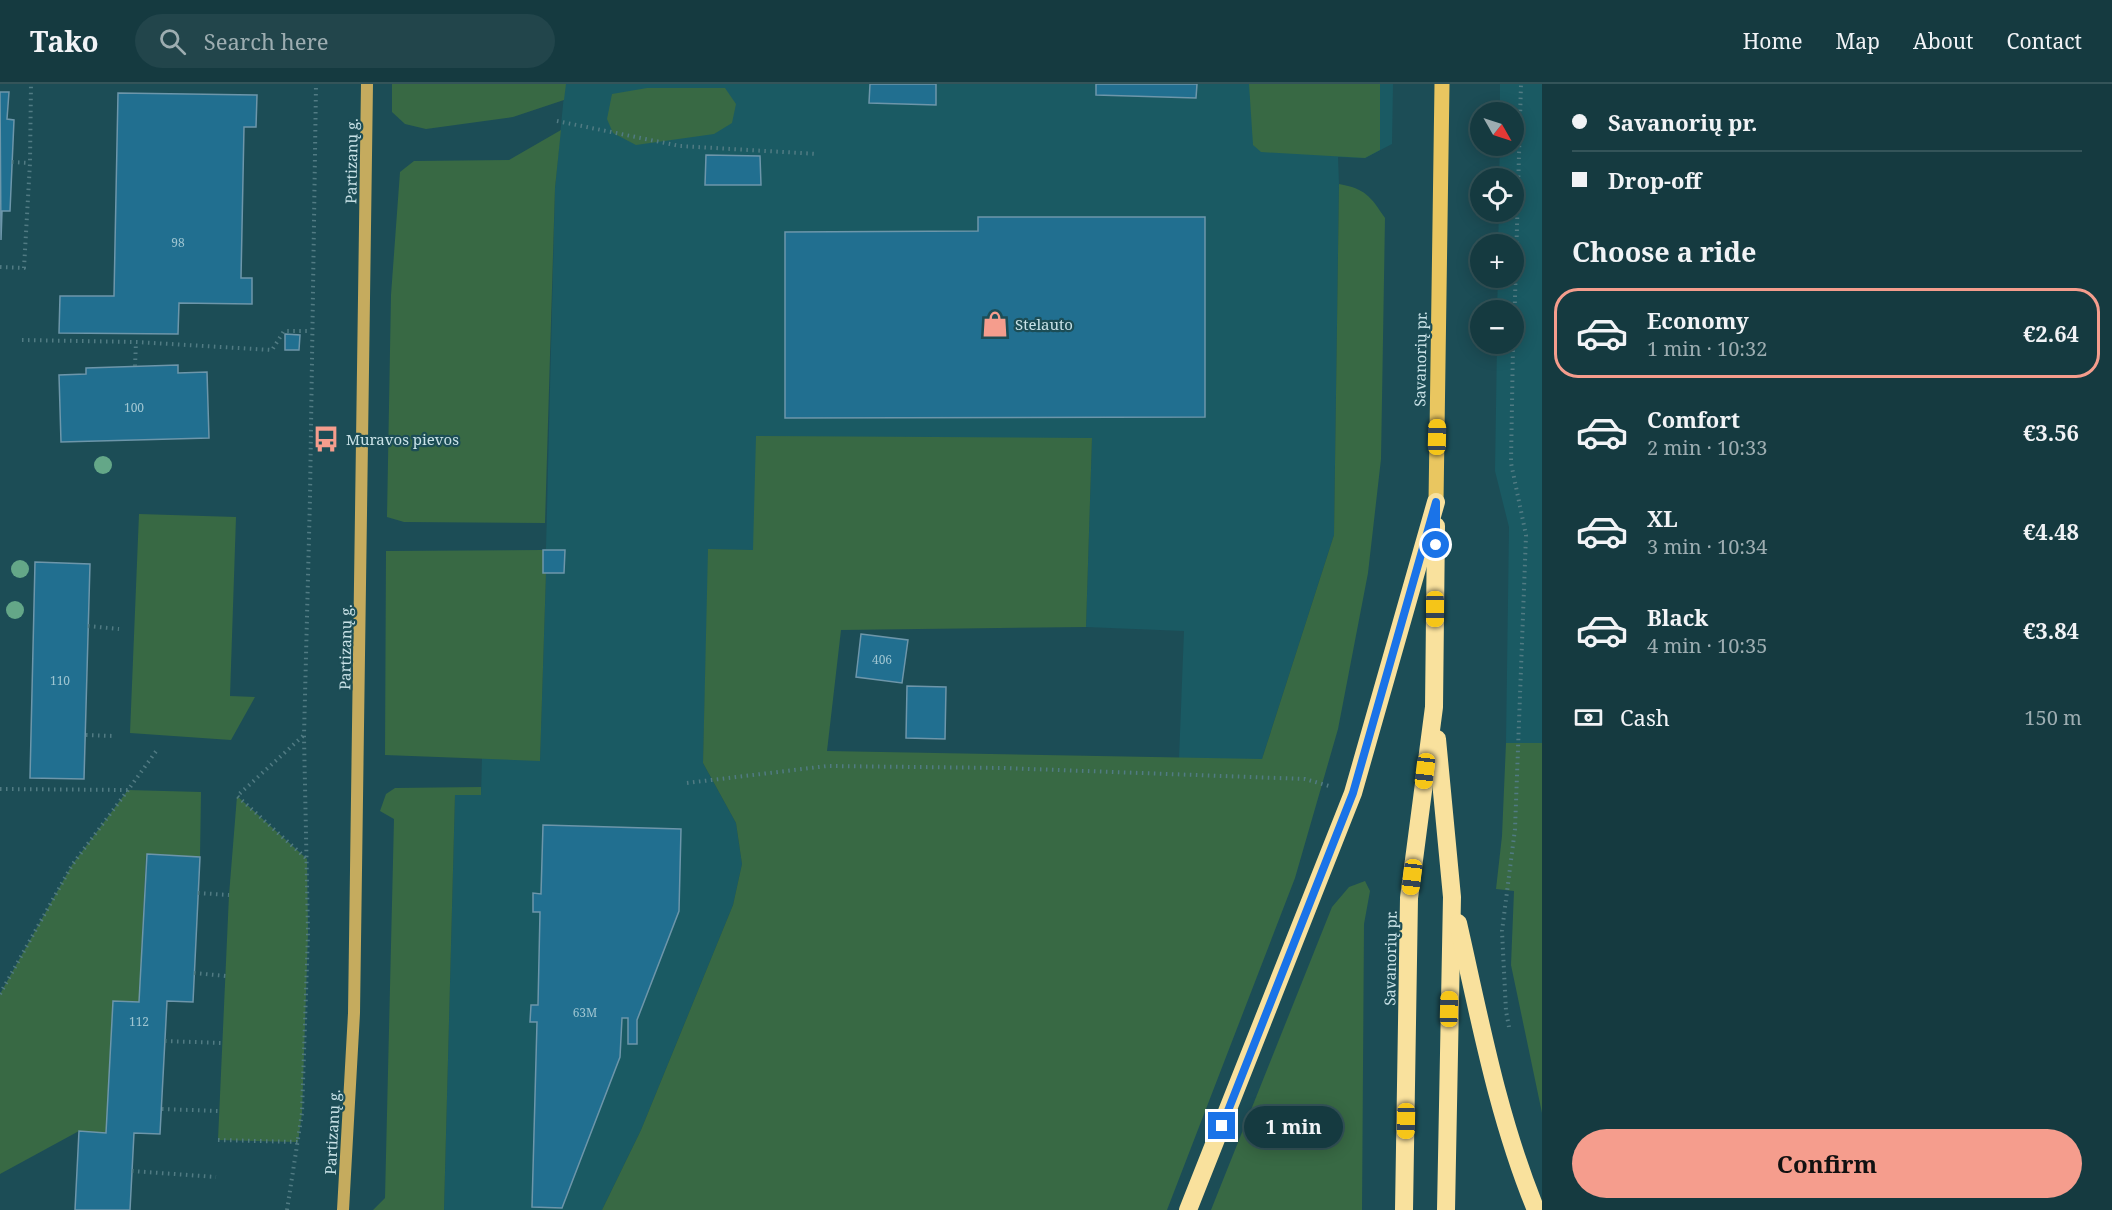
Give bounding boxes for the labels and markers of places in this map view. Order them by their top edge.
shop icon: Stelauto [980,309,1010,339]
place label: Stelauto [1015,314,1073,334]
bus stop icon: Muravos pievos [311,424,341,454]
place label: Muravos pievos [346,429,459,449]

